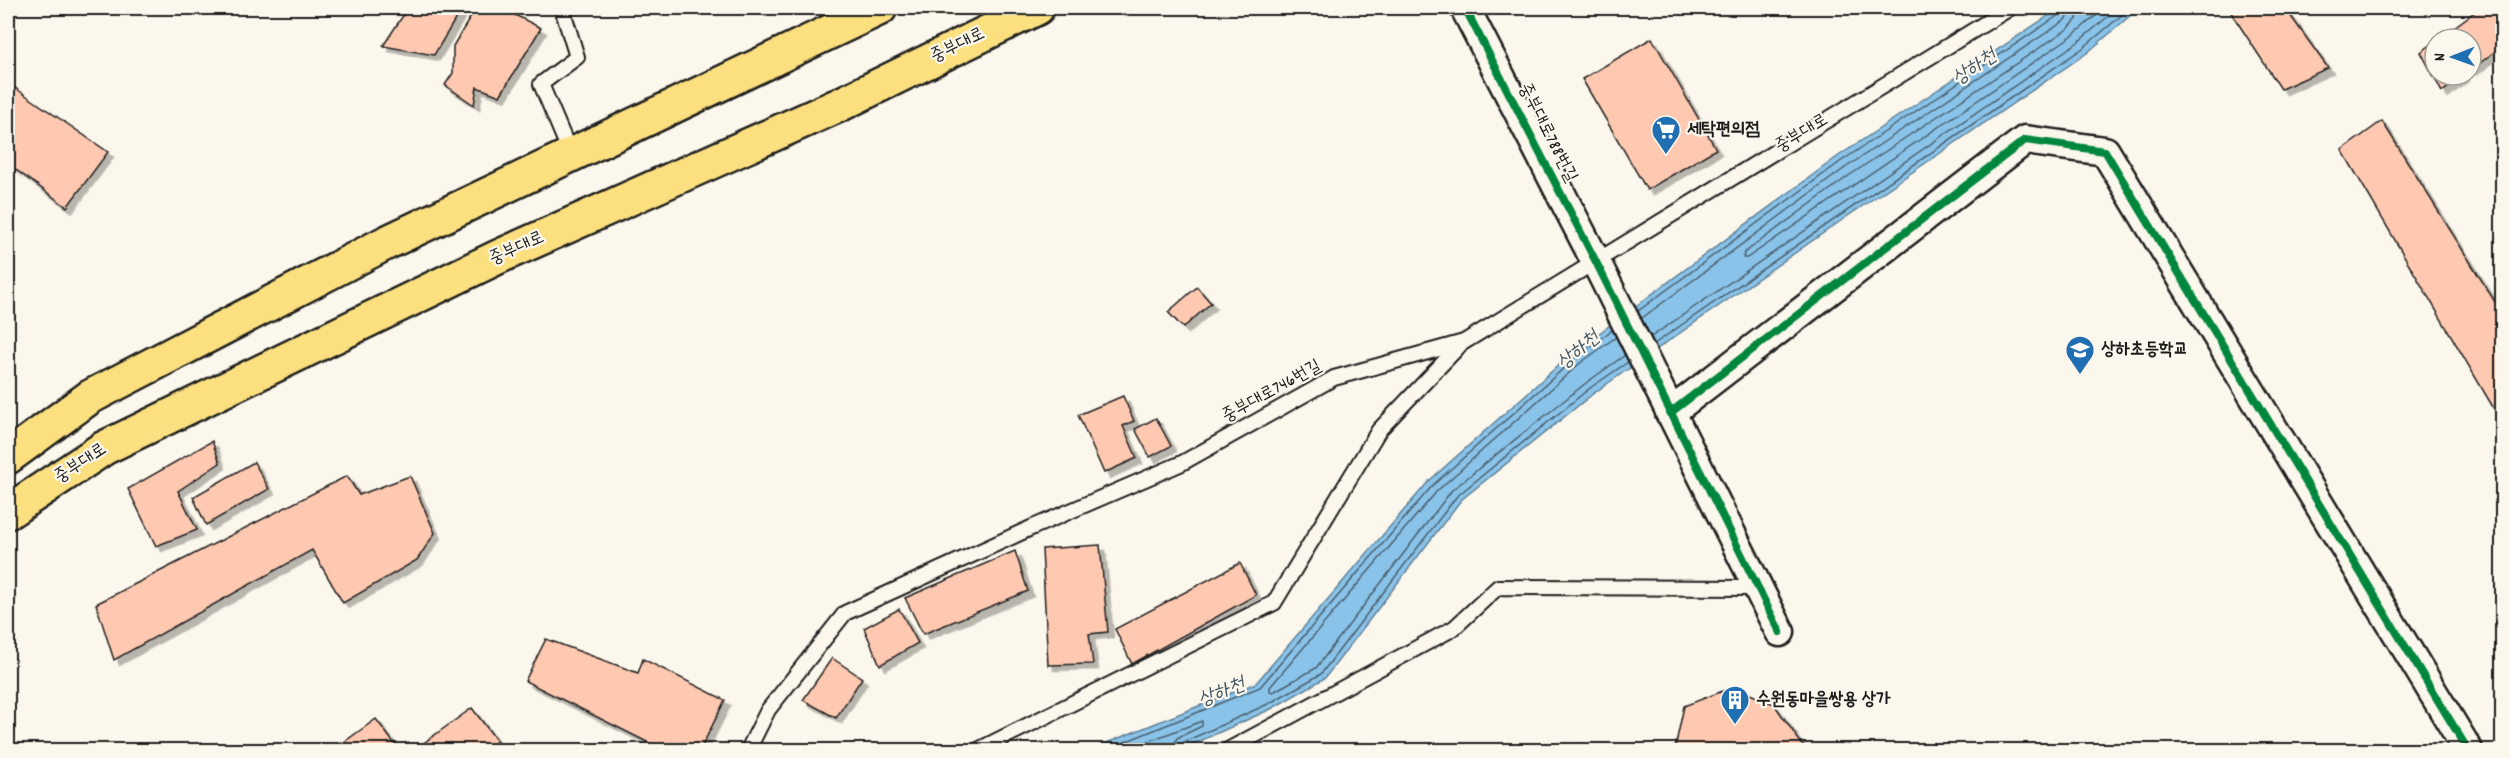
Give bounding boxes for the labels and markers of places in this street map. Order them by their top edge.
supermarket icon: 세탁편의점 [1650,114,1682,156]
place label: 세탁편의점 [1687,118,1760,143]
school or university icon: 상하초등학교 [2064,334,2096,376]
place label: 상하초등학교 [2101,338,2188,363]
building icon: 수원동마을쌍용 상가 [1719,684,1751,726]
place label: 수원동마을쌍용 상가 [1756,688,1891,713]

